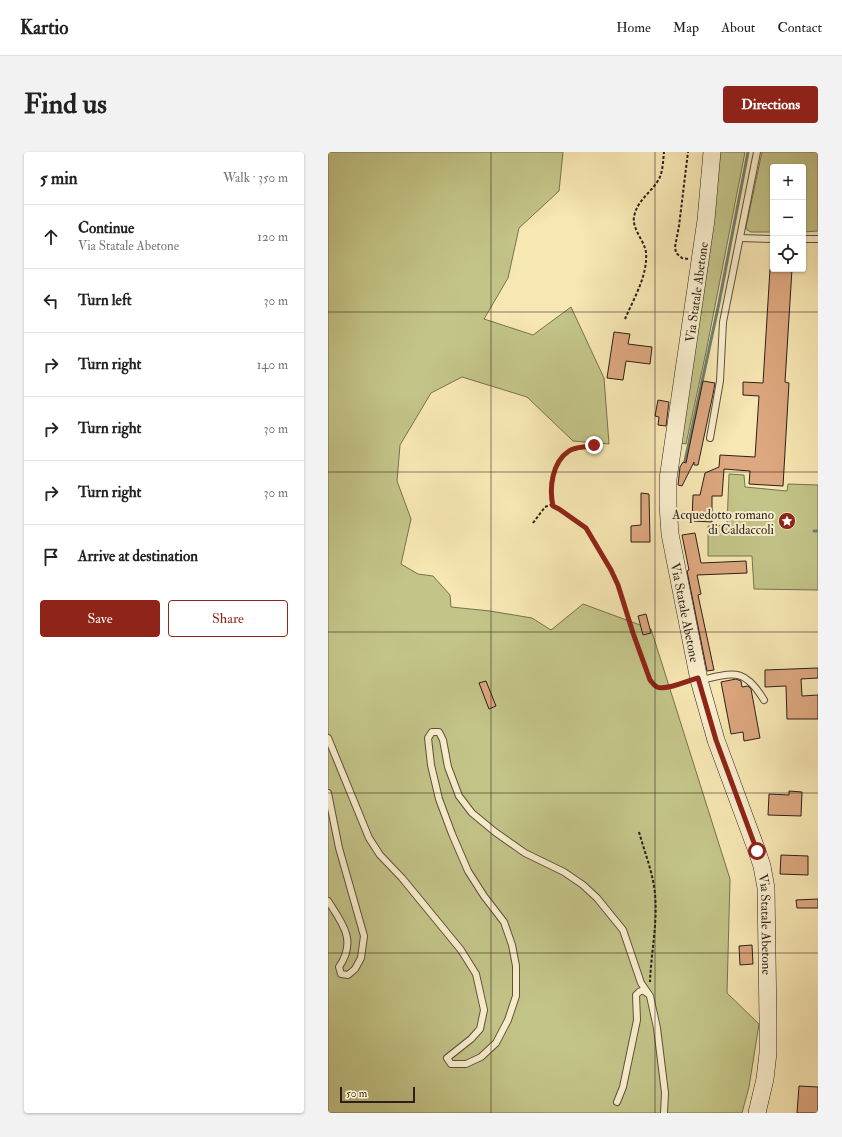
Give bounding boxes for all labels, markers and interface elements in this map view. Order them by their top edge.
text: Kartio [20,16,68,40]
text: Home [616,19,651,36]
text: Map [673,19,699,36]
text: About [721,19,755,36]
text: Contact [777,19,822,36]
button: Directions [723,86,818,123]
text: Find us [24,87,107,122]
map controls [770,164,806,272]
button: + [770,164,806,200]
text: 5 min [40,168,78,189]
text: Walk · 350 m [223,170,288,186]
button: − [770,200,806,236]
text: Continue [78,219,134,238]
icon: ahead [40,226,62,248]
text: 120 m [257,229,288,245]
button: locate [770,236,806,272]
text: Via Statale Abetone [78,238,179,254]
street label: Via Statale Abetone [682,240,712,343]
icon: left [40,290,62,312]
text: Turn left [78,291,132,310]
text: 30 m [264,293,288,309]
icon: right [40,354,62,376]
text: Turn right [78,355,141,374]
text: 140 m [257,357,288,373]
icon: right [40,418,62,440]
text: Turn right [78,419,141,438]
text: 30 m [264,421,288,437]
route end [585,436,603,454]
icon: right [40,482,62,504]
text: Turn right [78,483,141,502]
text: 30 m [264,485,288,501]
place label: Acquedotto romano di Caldaccoli [671,507,775,538]
place icon: Acquedotto romano di Caldaccoli [777,511,797,531]
icon: arrive [40,546,62,568]
text: Arrive at destination [78,547,198,566]
street label: Via Statale Abetone [667,561,702,664]
button: Save [40,600,160,637]
button: Share [168,600,288,637]
route start [748,842,766,860]
street label: Via Statale Abetone [755,873,774,976]
scale bar [340,1085,415,1104]
text: 50 m [346,1087,367,1100]

